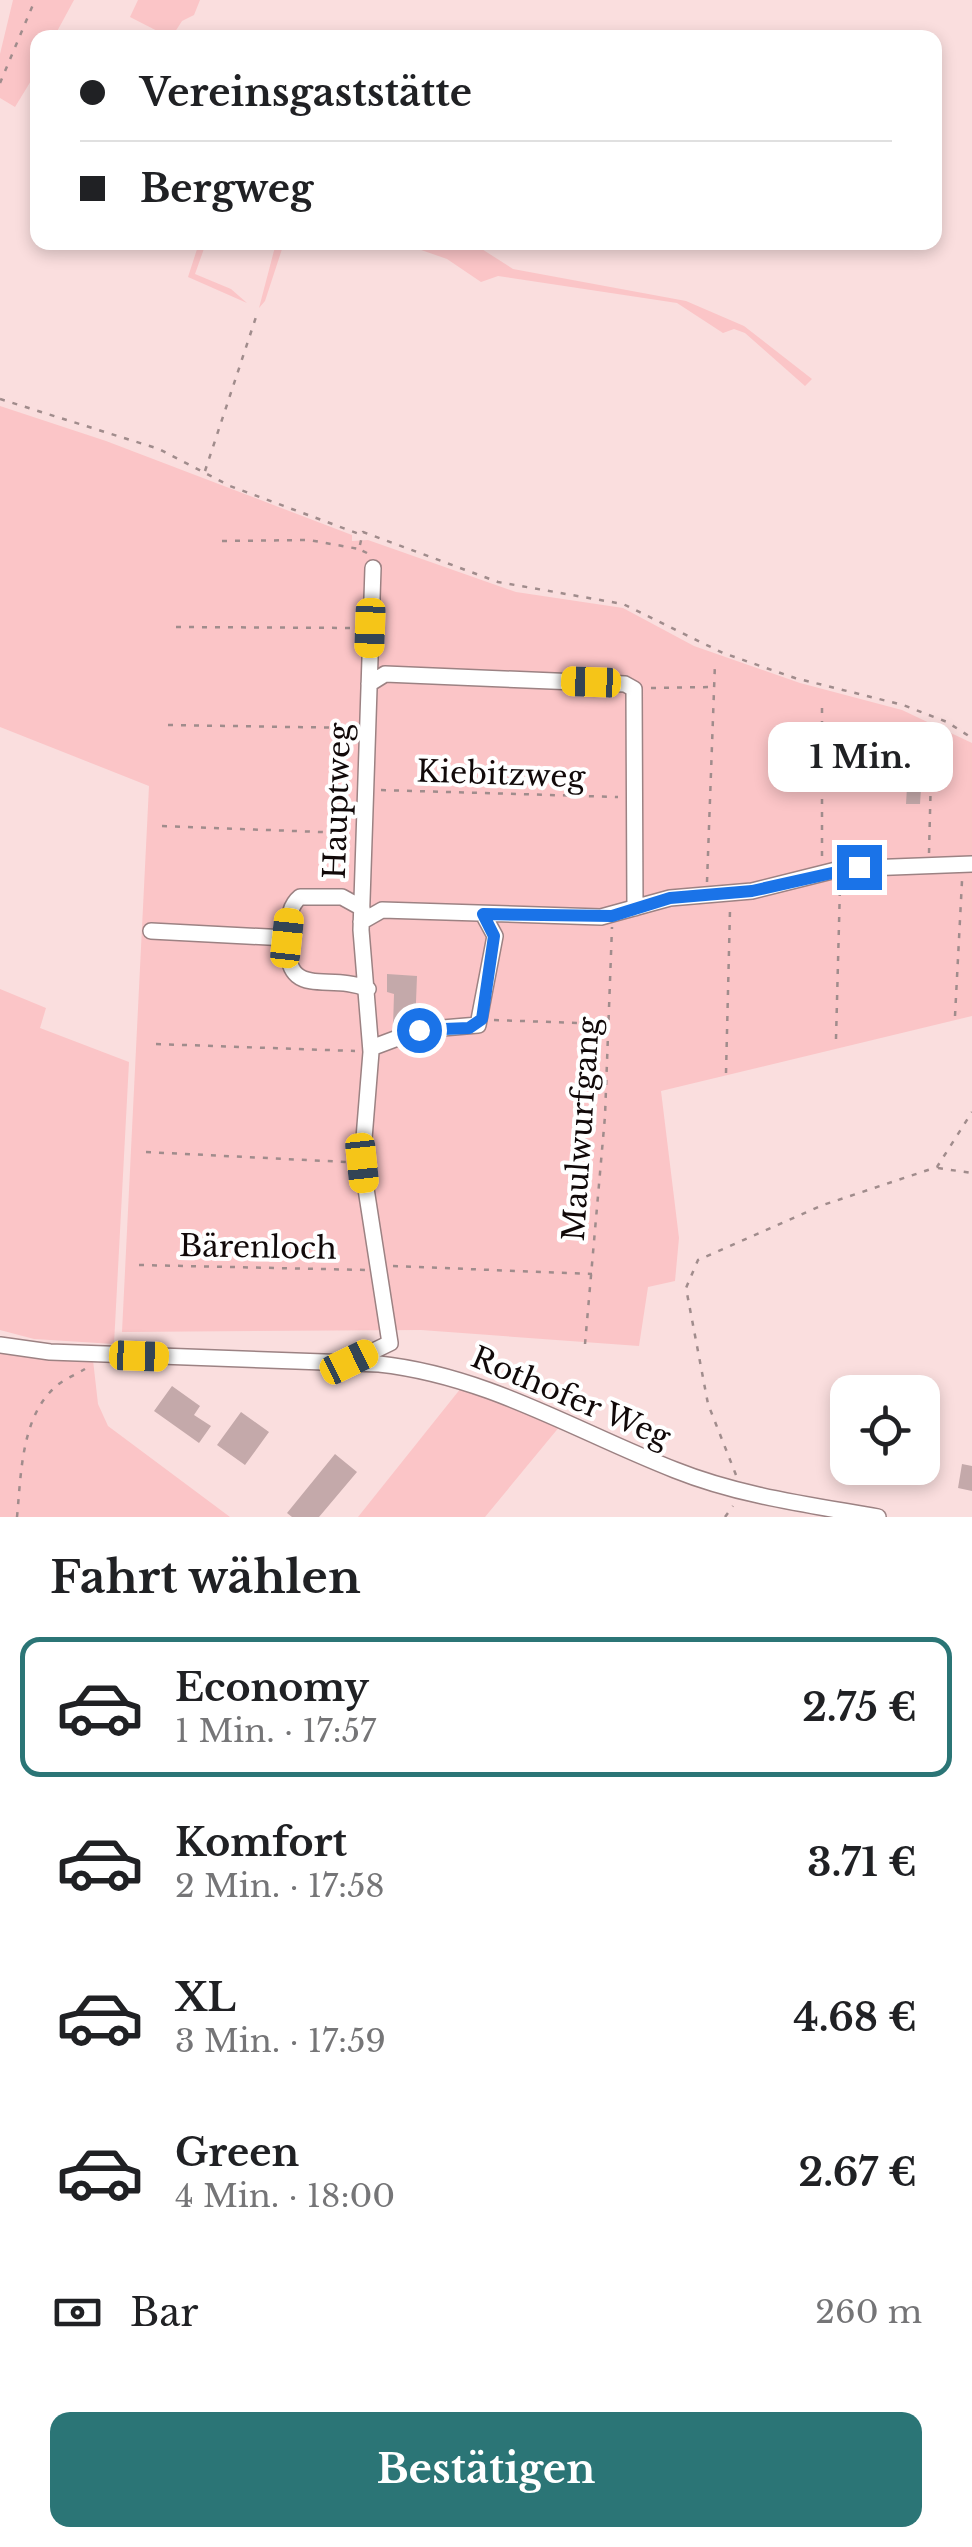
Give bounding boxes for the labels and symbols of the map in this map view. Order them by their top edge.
car [354,597,386,659]
car [560,666,622,698]
street label: Hauptweg [316,721,358,880]
callout: 1 Min. [766,722,952,792]
street label: Kiebitzweg [416,753,587,795]
route end [837,845,882,890]
car [269,907,305,969]
route start [397,1008,442,1053]
street label: Maulwurfgang [555,1015,607,1242]
car [344,1132,380,1194]
street label: Bärenloch [179,1227,337,1267]
car [315,1335,383,1389]
street label: Rothofer Weg [466,1338,677,1456]
car [108,1340,170,1372]

